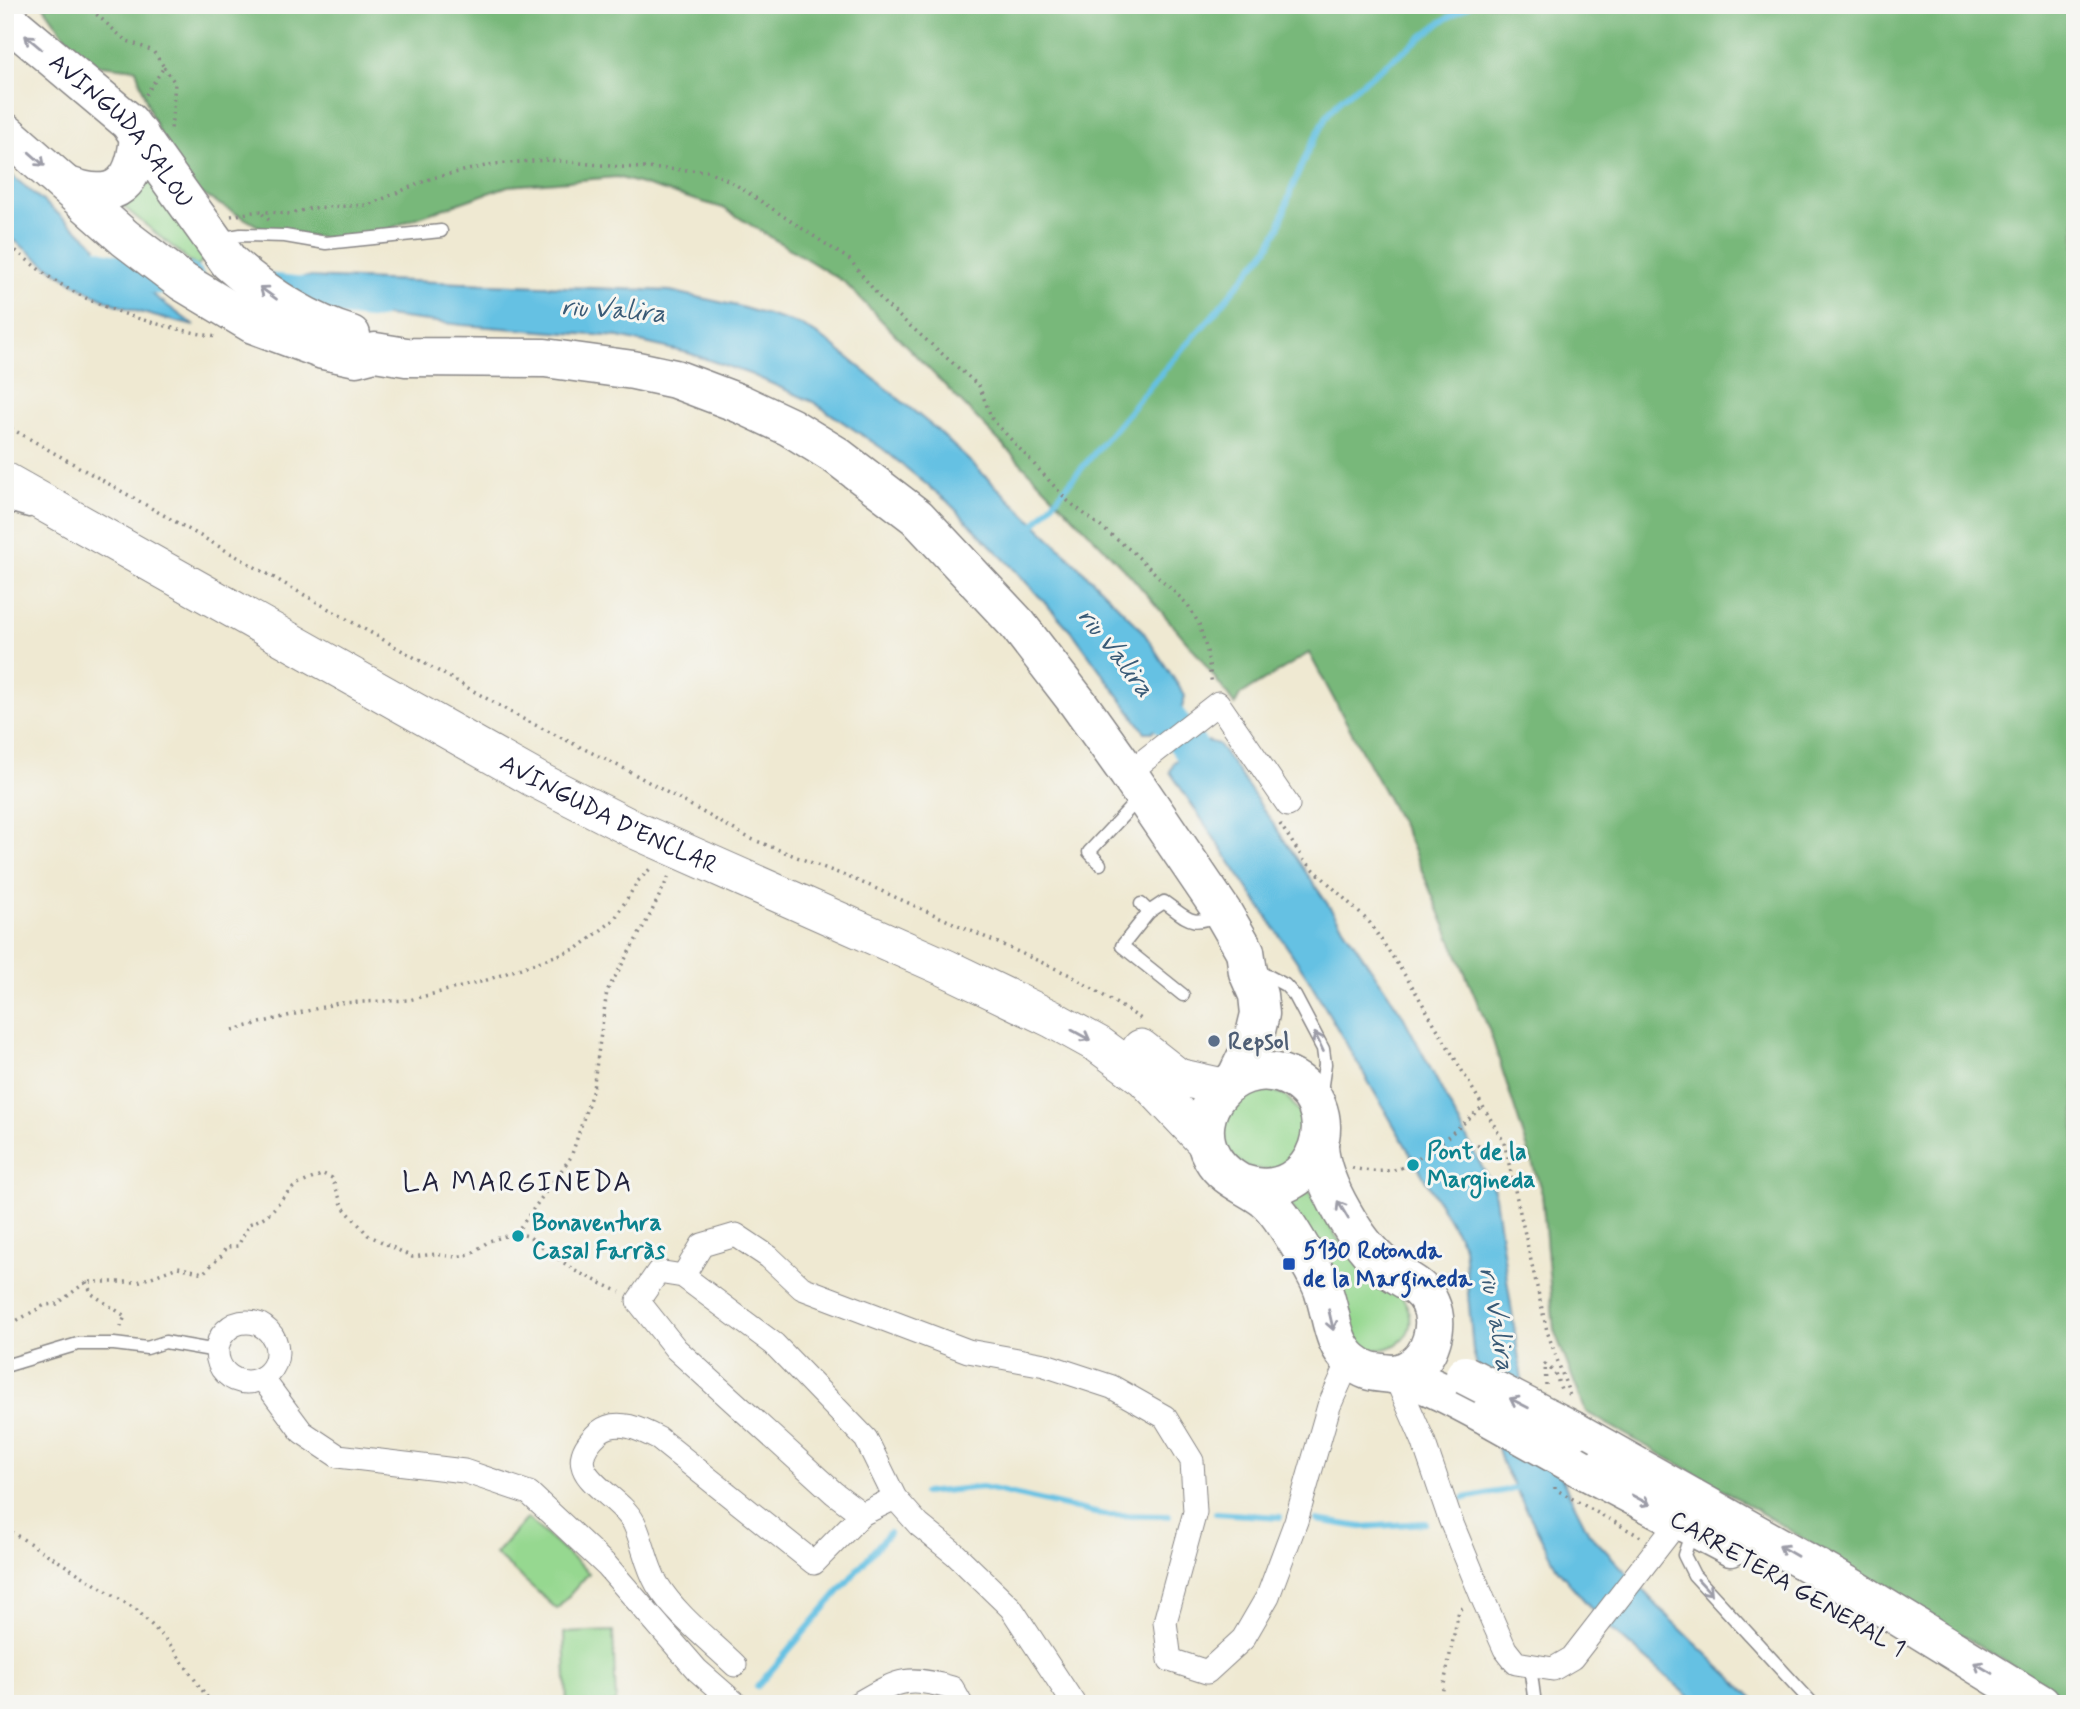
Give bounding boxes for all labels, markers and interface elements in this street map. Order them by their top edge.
one-way arrow [25,34,43,50]
street label: AVINGUDA SALOU [42,47,200,215]
one-way arrow [28,151,46,167]
one-way arrow [259,286,278,300]
water label: riu Valira [561,290,667,332]
water label: riu Valira [1070,602,1161,705]
street label: AVINGUDA D'ENCLAR [494,748,722,882]
place label: Repsol [1228,1027,1290,1058]
one-way arrow [1070,1029,1091,1042]
one-way arrow [1312,1032,1325,1053]
marker: Repsol [1206,1033,1222,1049]
place label: Pont de la Margineda [1427,1137,1536,1199]
marker: Pont de la Margineda [1405,1157,1421,1173]
district label: LA MARGINEDA [402,1165,634,1202]
one-way arrow [1336,1201,1350,1221]
place label: Bonaventura Casal Farràs [532,1208,666,1267]
marker: Bonaventura Casal Farràs [510,1228,526,1244]
place label: 5130 Rotonda de la Margineda [1303,1236,1473,1298]
marker: 5130 Rotonda de la Margineda [1281,1256,1297,1272]
water label: riu Valira [1470,1265,1522,1374]
one-way arrow [1325,1308,1339,1331]
one-way arrow [1510,1396,1530,1410]
one-way arrow [1630,1494,1651,1508]
street label: CARRETERA GENERAL 1 [1664,1504,1911,1665]
one-way arrow [1778,1544,1798,1558]
one-way arrow [1697,1578,1714,1595]
one-way arrow [1973,1661,1993,1675]

